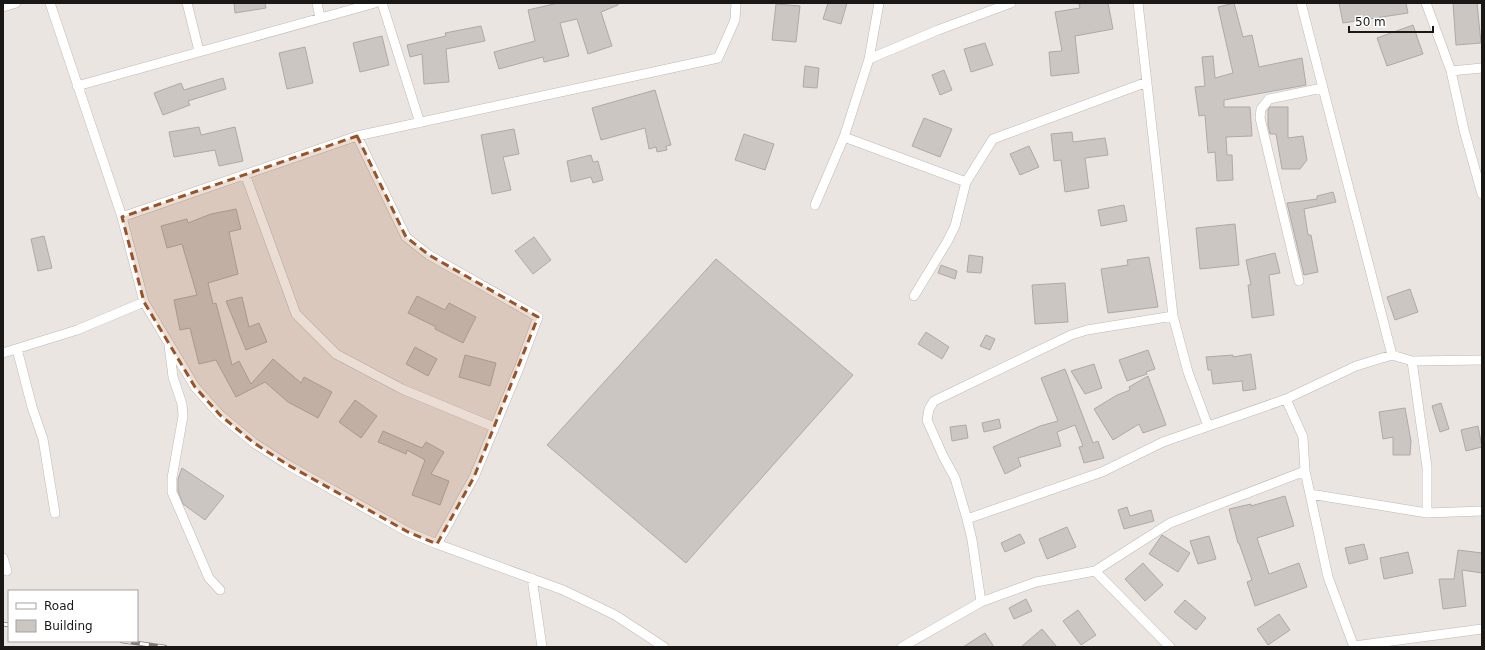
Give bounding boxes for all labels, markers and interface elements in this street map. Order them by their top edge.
scale bar [1349,8,1433,34]
text: 50 m [1355,15,1386,29]
legend [8,590,138,642]
text: Road [44,599,74,613]
text: Building [44,619,93,633]

